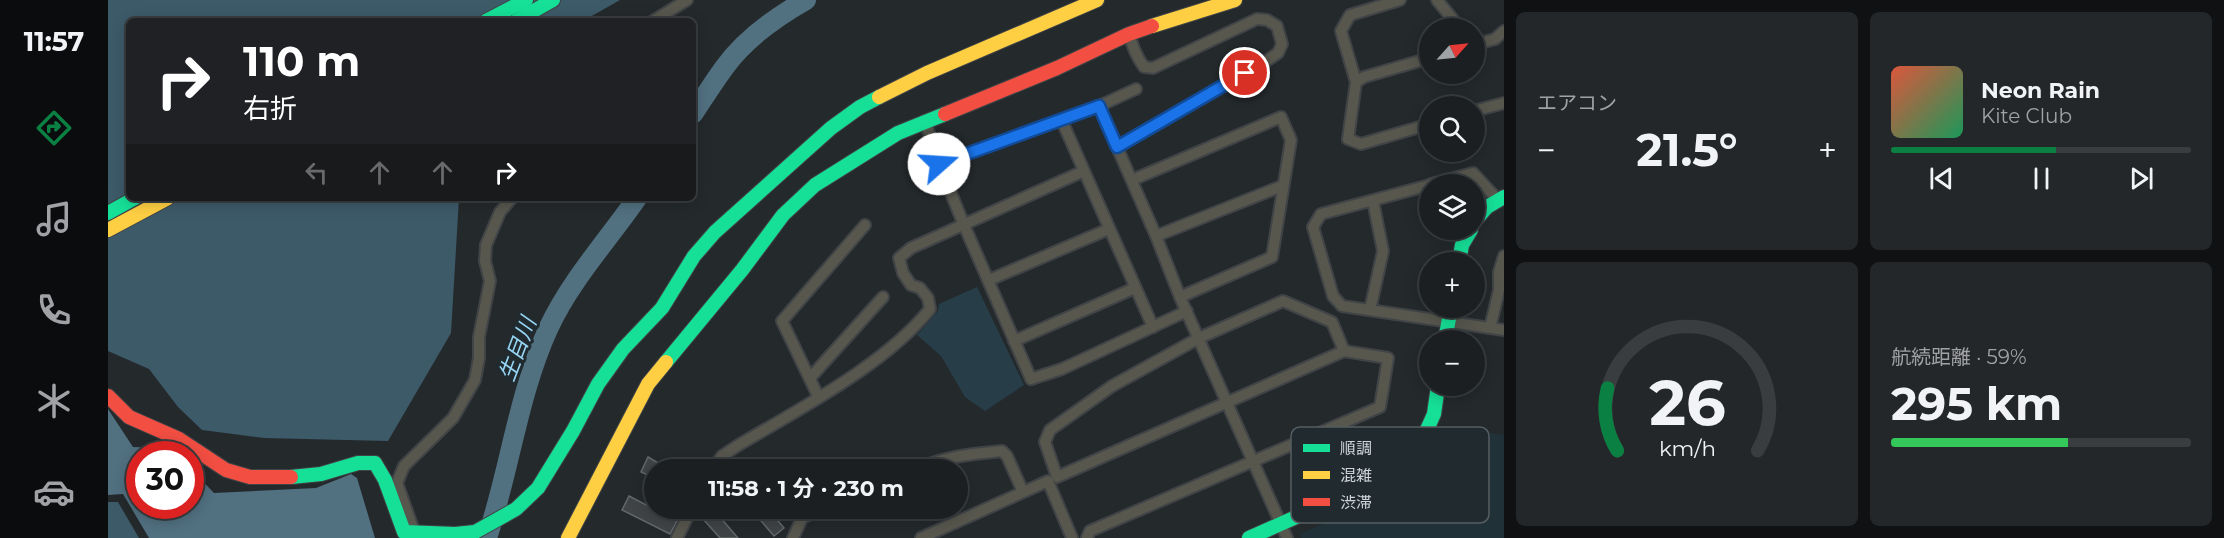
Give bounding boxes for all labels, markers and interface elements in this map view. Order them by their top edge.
north arrow [1419,18,1485,84]
map controls [1419,18,1485,396]
text: 11:57 [24,25,84,58]
text: 110 m [243,35,360,87]
icon: right [144,42,222,120]
pin [1219,47,1270,98]
icon: arrive [1228,56,1261,89]
text: Neon Rain [1981,77,2100,104]
text: エアコン [1537,91,1617,115]
text: 右折 [243,92,297,125]
button: search [1419,96,1485,162]
text: Kite Club [1981,104,2072,128]
icon: directions [33,107,75,149]
text: 21.5° [1636,122,1738,177]
text: − [1537,130,1556,170]
text: + [1818,130,1837,170]
position arrow [907,132,971,196]
icon: left [300,156,333,189]
icon: ahead [363,156,396,189]
icon: ahead [426,156,459,189]
icon: right [489,156,522,189]
icon: previous [1925,162,1958,195]
icon: pause [2025,162,2058,195]
icon: next [2125,162,2158,195]
button: layers [1419,174,1485,240]
icon: music [33,198,75,240]
button: + [1419,252,1485,318]
icon: phone [33,289,75,331]
water label: 生目川 [493,312,543,385]
button: − [1419,330,1485,396]
text: 航続距離 · 59% [1891,345,2027,369]
text: 26 [1649,365,1725,441]
text: 295 km [1891,376,2062,431]
icon: climate [33,380,75,422]
legend [1291,427,1489,523]
text: km/h [1658,435,1716,461]
text: 順調 [1340,439,1372,458]
speed limit sign: 30 [126,441,204,519]
text: 混雑 [1340,466,1372,485]
icon: car [33,471,75,513]
text: 11:58 · 1 分 · 230 m [708,475,904,502]
text: 渋滞 [1340,493,1372,512]

